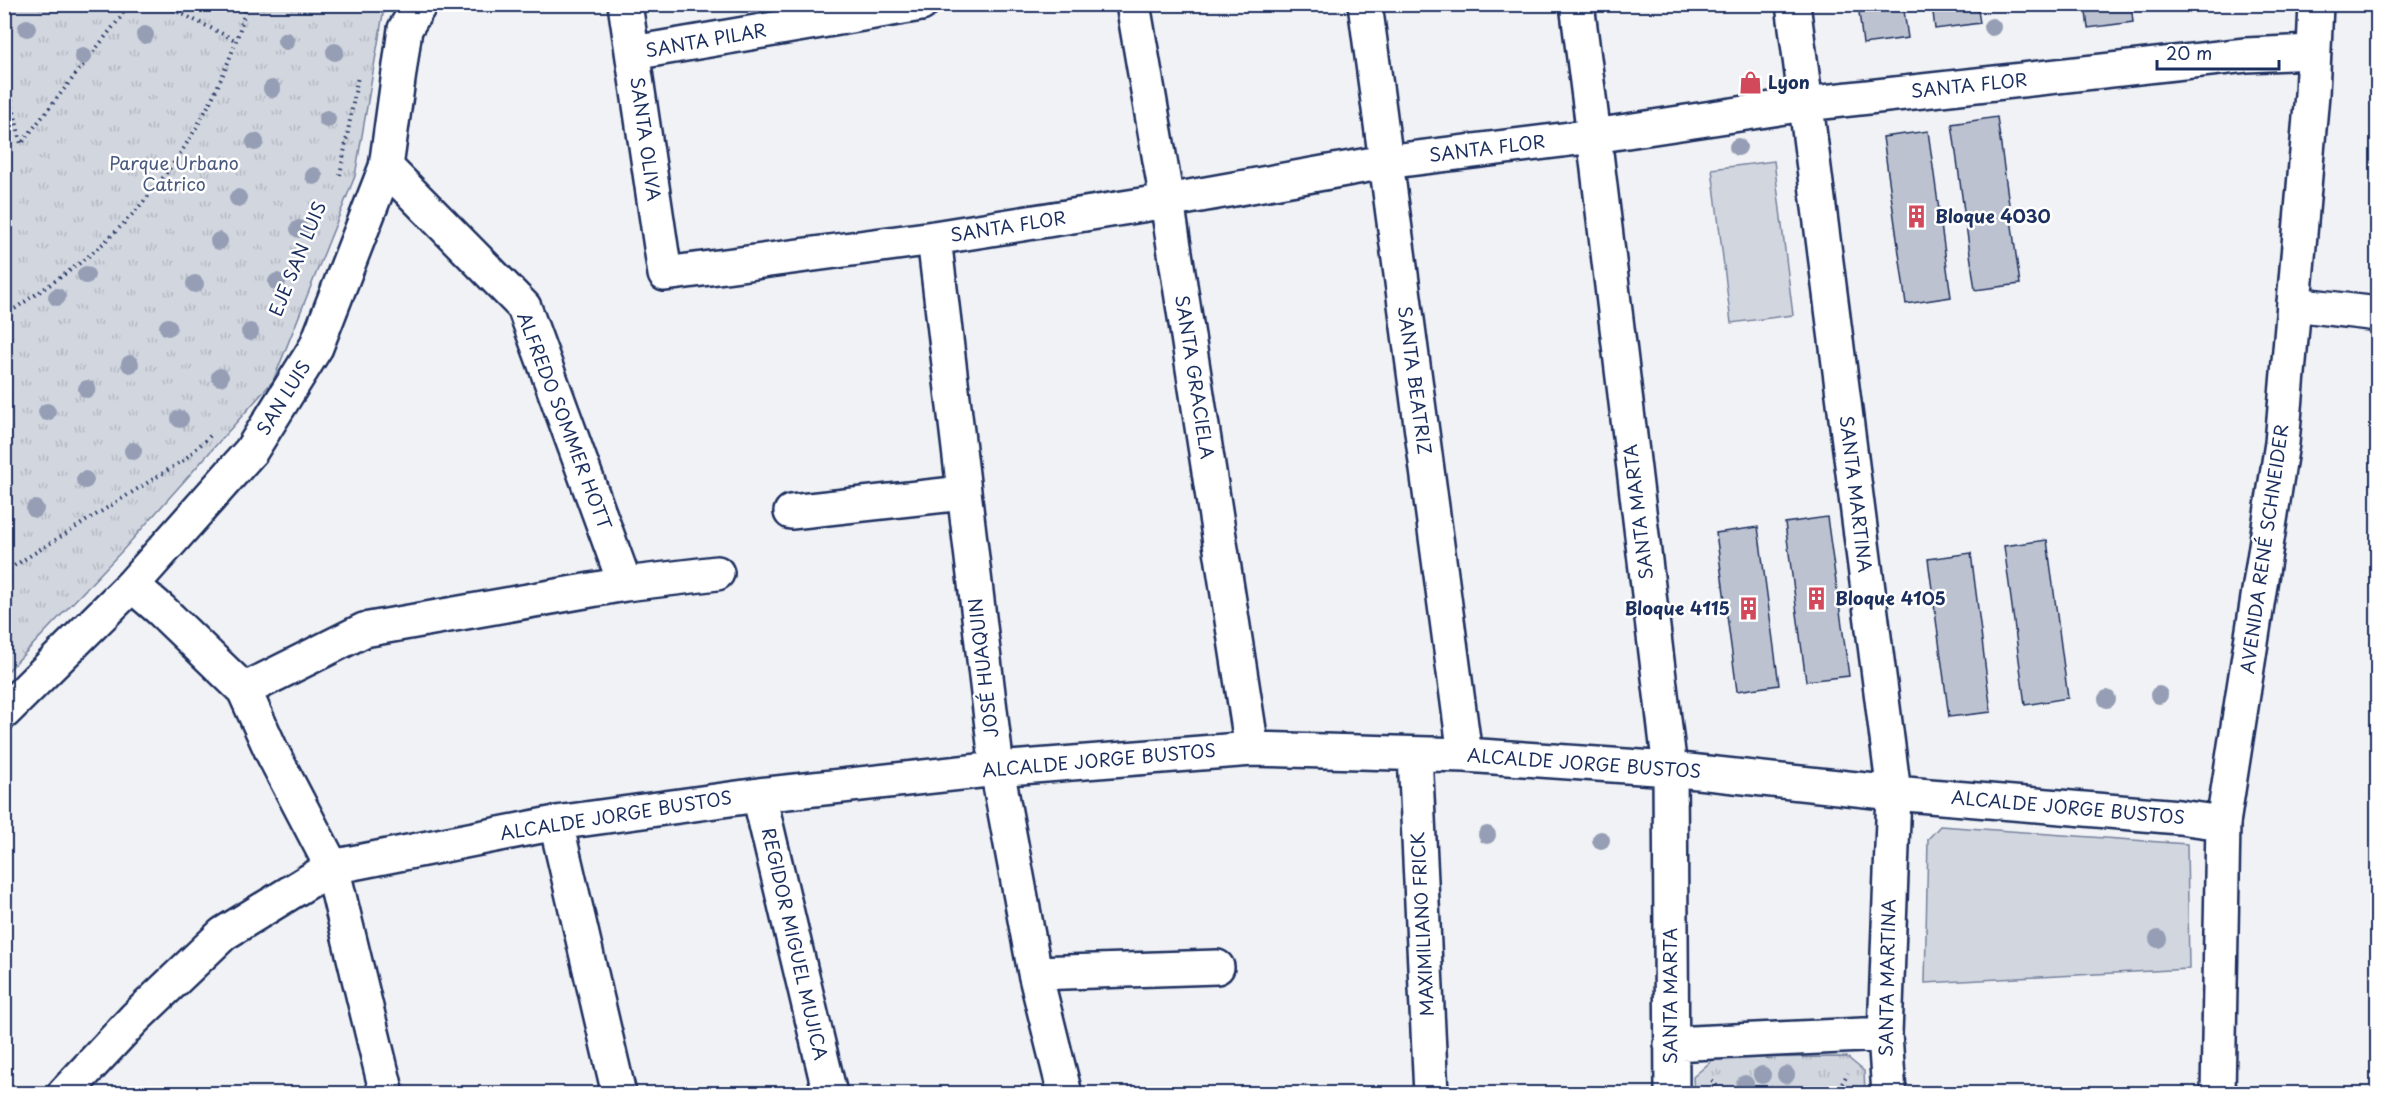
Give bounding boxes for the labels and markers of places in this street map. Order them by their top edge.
place label: Lyon [1768,68,1810,95]
shop icon: Lyon [1737,70,1763,96]
place label: Bloque 4030 [1935,202,2051,229]
building icon: Bloque 4030 [1904,204,1930,230]
place label: Bloque 4105 [1835,584,1946,611]
building icon: Bloque 4105 [1804,586,1830,612]
place label: Bloque 4115 [1624,594,1730,621]
building icon: Bloque 4115 [1735,596,1761,622]

